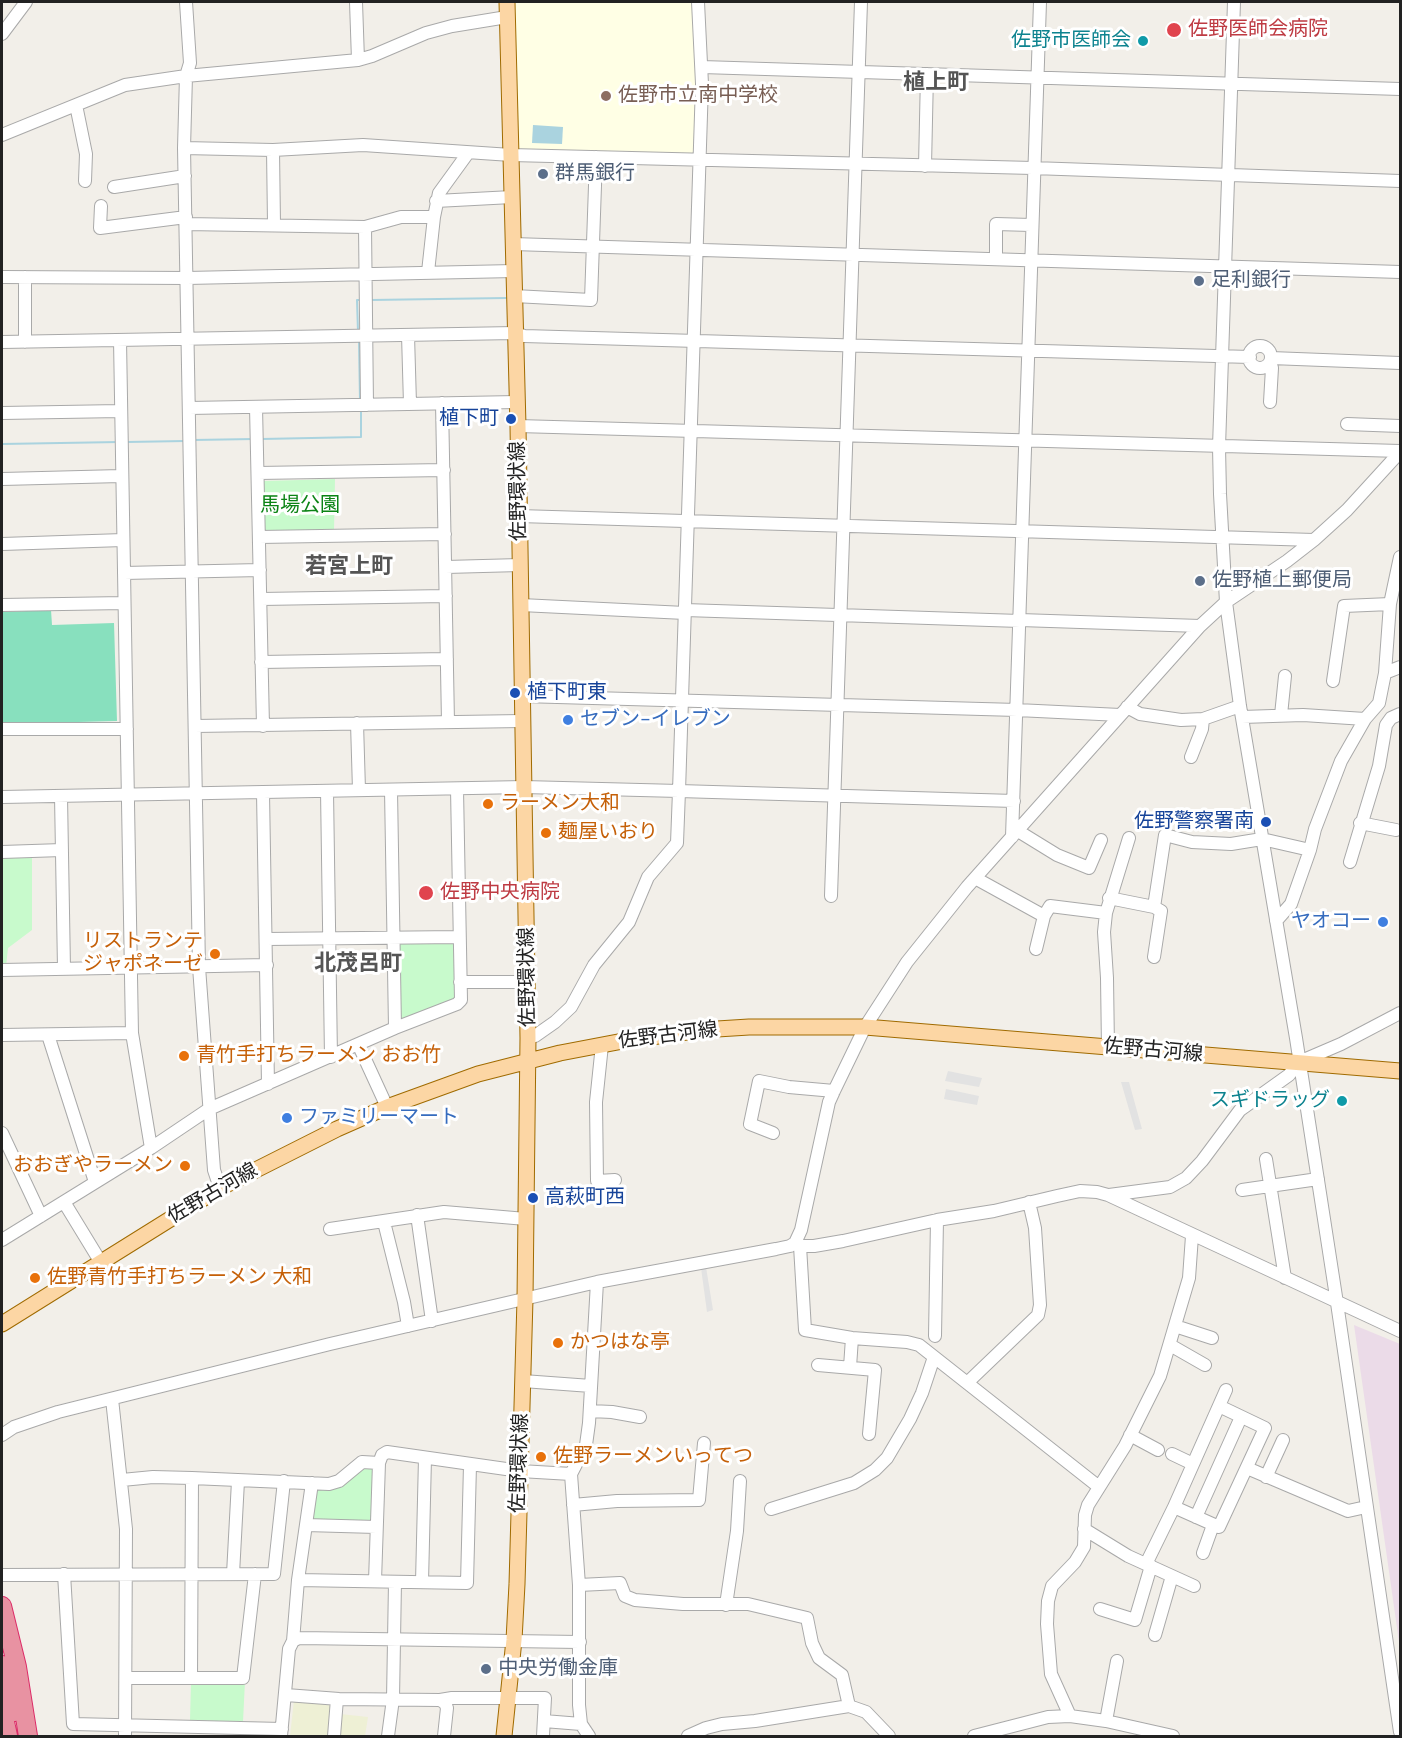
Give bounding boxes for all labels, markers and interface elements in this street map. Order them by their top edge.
place label: 佐野医師会病院 [1188,18,1328,42]
marker: 佐野医師会病院 [1165,21,1183,39]
place label: 佐野市医師会 [1011,29,1131,53]
marker: 佐野市医師会 [1136,34,1150,48]
district label: 植上町 [903,70,969,96]
place label: 佐野市立南中学校 [618,84,778,108]
marker: 佐野市立南中学校 [599,89,613,103]
place label: 群馬銀行 [555,162,635,186]
marker: 群馬銀行 [536,167,550,181]
place label: 足利銀行 [1211,269,1291,293]
marker: 足利銀行 [1192,274,1206,288]
place label: 植下町 [439,407,499,431]
marker: 植下町 [504,412,518,426]
street label: 佐野環状線 [506,441,532,541]
park label: 馬場公園 [260,494,340,518]
district label: 若宮上町 [305,554,393,580]
place label: 佐野植上郵便局 [1212,569,1352,593]
marker: 佐野植上郵便局 [1193,574,1207,588]
place label: 植下町東 [527,681,607,705]
marker: 植下町東 [508,686,522,700]
place label: セブン-イレブン [580,708,731,732]
marker: セブン-イレブン [561,713,575,727]
place label: ラーメン大和 [500,792,620,816]
marker: ラーメン大和 [481,797,495,811]
place label: 佐野警察署南 [1134,810,1254,834]
marker: 佐野警察署南 [1259,815,1273,829]
place label: 麺屋いおり [558,821,658,845]
marker: 麺屋いおり [539,826,553,840]
place label: 佐野中央病院 [440,881,560,905]
marker: 佐野中央病院 [417,884,435,902]
place label: ヤオコー [1291,910,1371,934]
marker: ヤオコー [1376,915,1390,929]
street label: 佐野環状線 [515,927,541,1027]
place label: リストランテ ジャポネーゼ [83,930,203,977]
marker: リストランテ ジャポネーゼ [208,947,222,961]
district label: 北茂呂町 [314,951,402,977]
street label: 佐野古河線 [617,1018,719,1054]
street label: 佐野古河線 [1102,1035,1204,1067]
place label: 青竹手打ちラーメン おお竹 [196,1044,441,1068]
marker: 青竹手打ちラーメン おお竹 [177,1049,191,1063]
place label: スギドラッグ [1210,1089,1330,1113]
marker: スギドラッグ [1335,1094,1349,1108]
place label: ファミリーマート [299,1106,459,1130]
marker: ファミリーマート [280,1111,294,1125]
place label: おおぎやラーメン [13,1154,173,1178]
street label: 佐野古河線 [164,1159,262,1229]
marker: おおぎやラーメン [178,1159,192,1173]
place label: 高萩町西 [545,1186,625,1210]
marker: 高萩町西 [526,1191,540,1205]
place label: 佐野青竹手打ちラーメン 大和 [47,1266,312,1290]
marker: 佐野青竹手打ちラーメン 大和 [28,1271,42,1285]
place label: かつはな亭 [570,1331,670,1355]
marker: かつはな亭 [551,1336,565,1350]
street label: 佐野環状線 [506,1413,534,1513]
place label: 佐野ラーメンいってつ [553,1445,753,1469]
marker: 佐野ラーメンいってつ [534,1450,548,1464]
place label: 中央労働金庫 [498,1657,618,1681]
marker: 中央労働金庫 [479,1662,493,1676]

